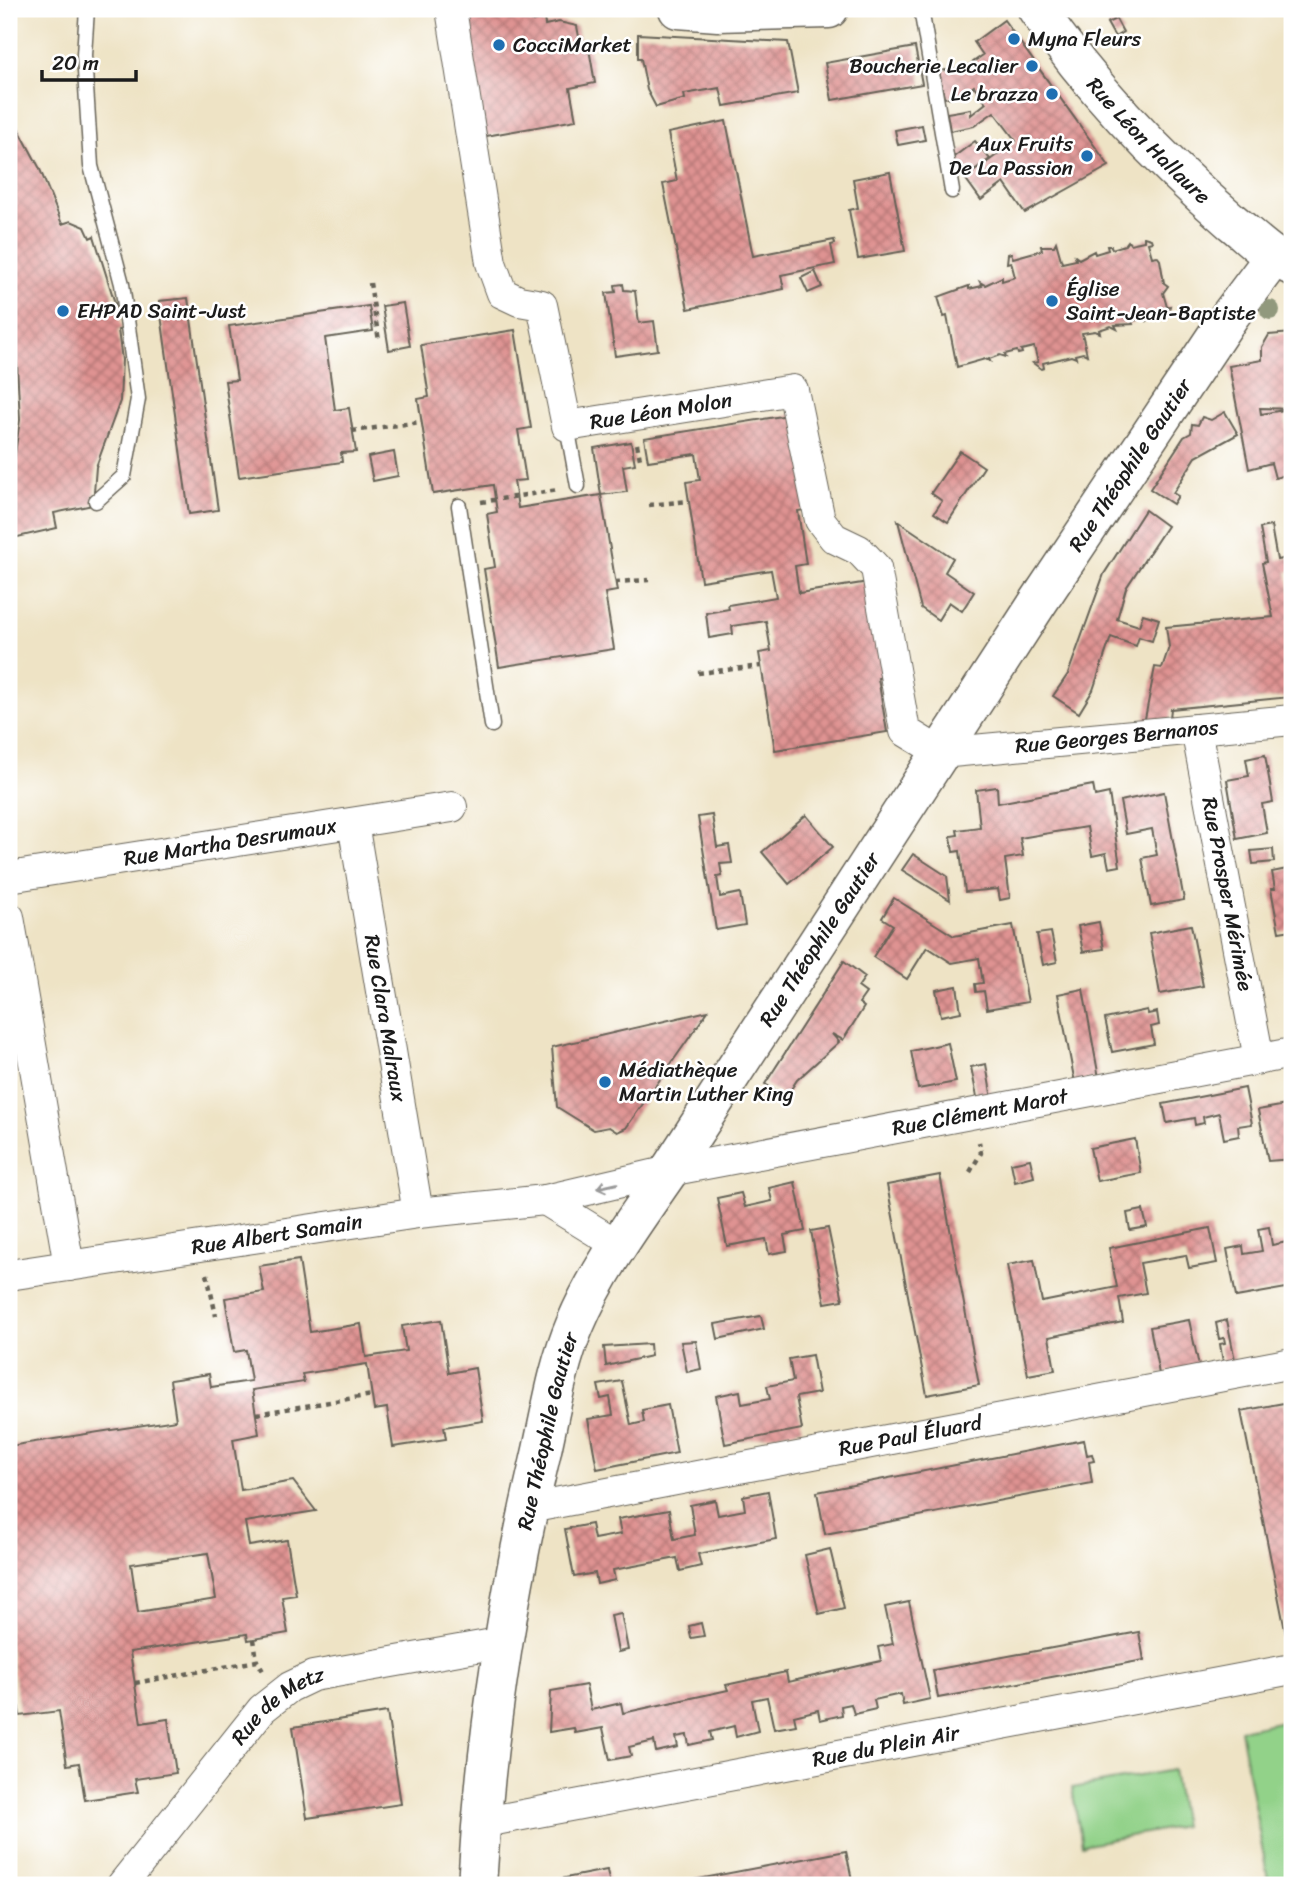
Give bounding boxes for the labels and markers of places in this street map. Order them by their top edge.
place label: Myna Fleurs [1028,20,1141,58]
place label: CocciMarket [513,26,632,64]
marker: Myna Fleurs [1006,31,1022,47]
marker: CocciMarket [491,37,507,53]
place label: Boucherie Lecalier [849,47,1019,85]
marker: Boucherie Lecalier [1024,58,1040,74]
place label: Le brazza [951,75,1038,113]
marker: Le brazza [1044,86,1060,102]
place label: Aux Fruits De La Passion [949,125,1073,187]
marker: Aux Fruits De La Passion [1079,148,1095,164]
place label: Église Saint-Jean-Baptiste [1066,270,1256,332]
place label: EHPAD Saint-Just [77,292,246,330]
marker: Église Saint-Jean-Baptiste [1044,293,1060,309]
marker: EHPAD Saint-Just [55,303,71,319]
place label: Médiathèque Martin Luther King [619,1051,794,1113]
marker: Médiathèque Martin Luther King [597,1074,613,1090]

